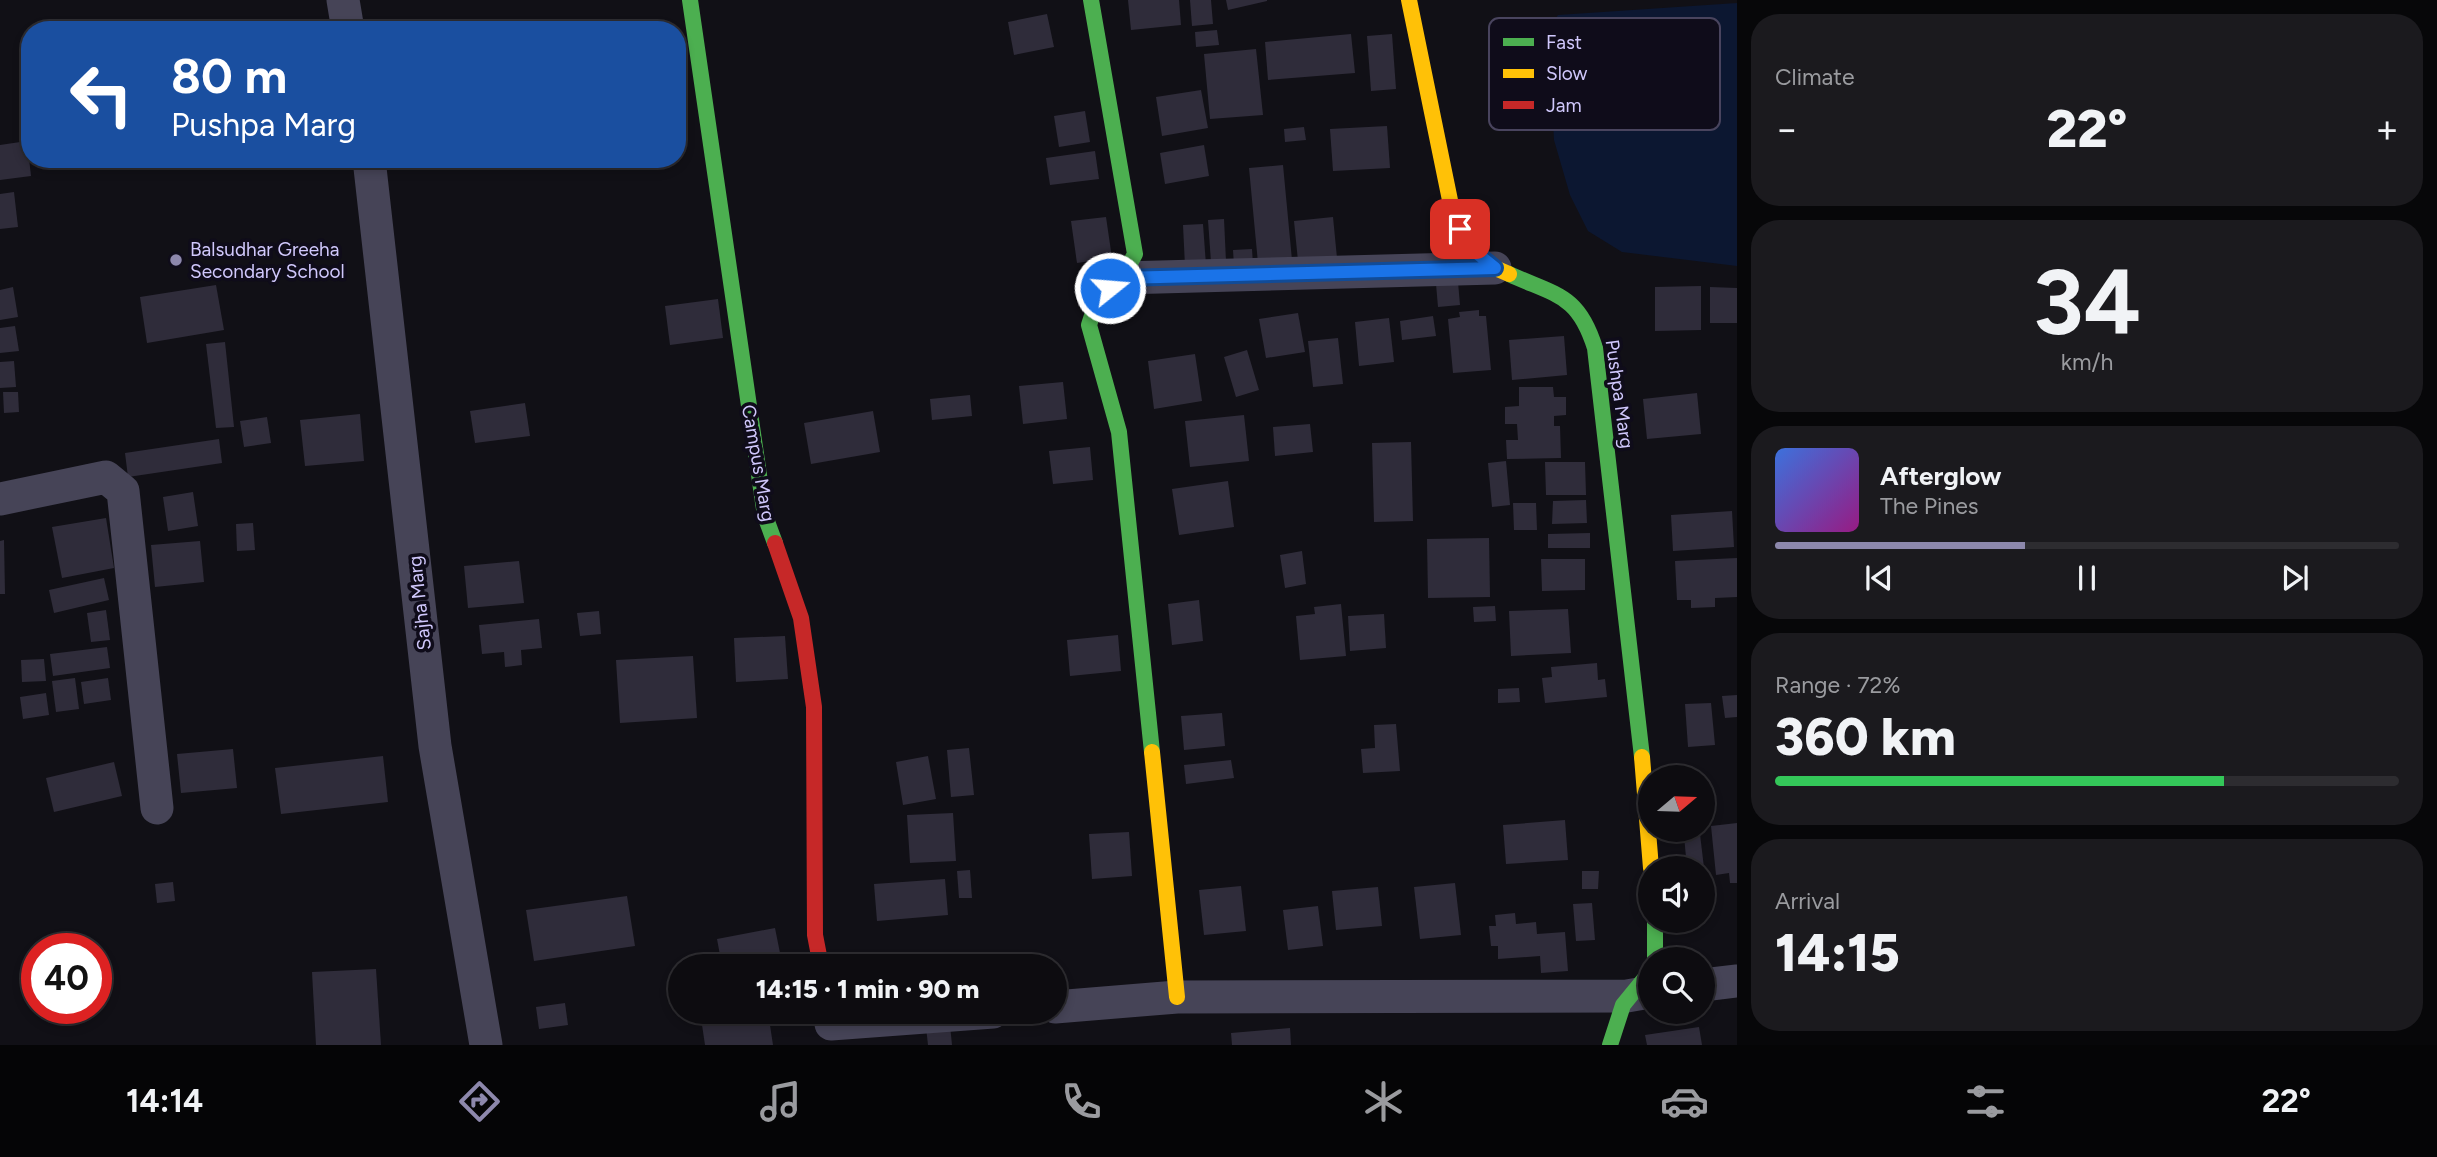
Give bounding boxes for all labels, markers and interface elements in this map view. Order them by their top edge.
legend [1489,18,1720,130]
text: Fast [1546,31,1582,54]
text: 80 m [171,46,287,105]
icon: left [56,49,147,140]
text: Slow [1546,62,1588,85]
text: Climate [1775,63,1854,91]
text: Jam [1546,94,1582,117]
text: 22° [2046,98,2128,160]
text: Pushpa Marg [171,106,356,144]
text: − [1775,106,1799,152]
text: + [2375,106,2399,152]
pin [1430,199,1490,259]
icon: arrive [1441,210,1479,248]
place label: Balsudhar Greeha Secondary School [190,238,345,283]
text: 34 [2033,248,2141,357]
position arrow [1073,251,1147,325]
marker: Balsudhar Greeha Secondary School [168,252,184,268]
street label: Pushpa Marg [1600,338,1639,450]
text: km/h [2061,348,2113,376]
street label: Campus Marg [737,403,780,523]
text: Afterglow [1880,460,2002,492]
text: The Pines [1880,492,1979,520]
street label: Sajha Marg [403,555,436,651]
icon: previous [1860,559,1898,597]
icon: pause [2068,559,2106,597]
icon: next [2276,559,2314,597]
text: Range · 72% [1775,671,1901,699]
text: 360 km [1775,706,1956,768]
north arrow [1638,765,1715,842]
map controls [1638,765,1715,1024]
button: sound [1638,856,1715,933]
text: Arrival [1775,887,1840,915]
text: 14:15 [1775,922,1900,984]
speed limit sign: 40 [21,933,112,1024]
button: search [1638,947,1715,1024]
text: 14:15 · 1 min · 90 m [756,973,979,1005]
icon: directions [455,1077,504,1126]
icon: music [756,1077,805,1126]
icon: phone [1057,1077,1106,1126]
icon: climate [1359,1077,1408,1126]
icon: car [1660,1077,1709,1126]
icon: filters [1961,1077,2010,1126]
text: 14:14 [126,1082,203,1120]
text: 22° [2262,1082,2311,1120]

